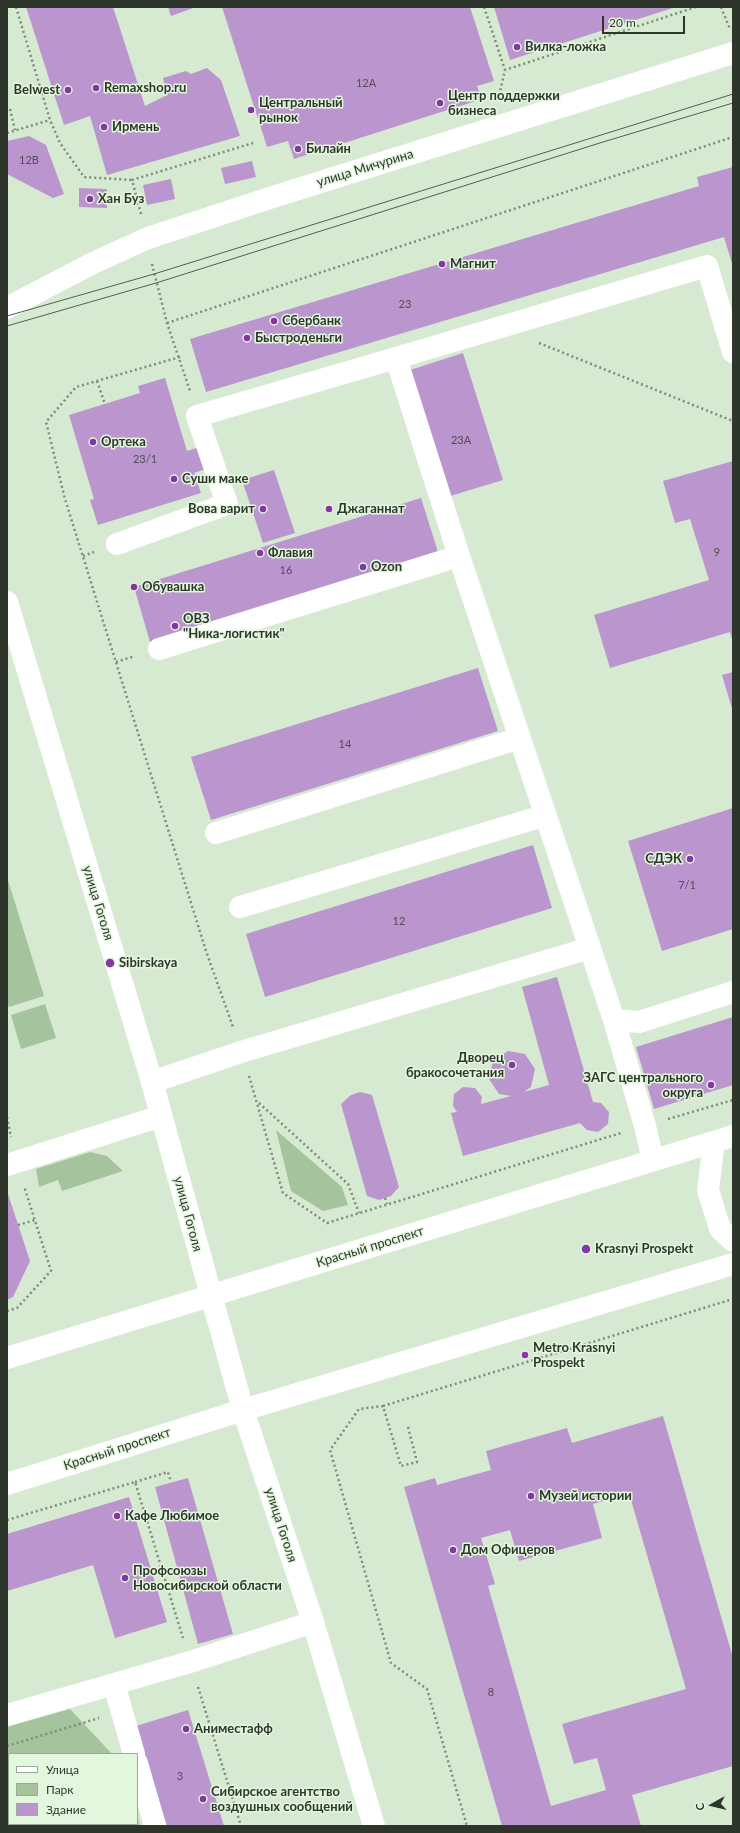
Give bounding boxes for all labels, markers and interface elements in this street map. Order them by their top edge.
scale bar [604,8,687,34]
text: 20 m [609,15,636,30]
place label: Вилка-ложка [525,39,606,55]
marker: Вилка-ложка [512,42,522,52]
house number: 12А [356,76,376,90]
place label: Remaxshop.ru [104,80,186,96]
place label: Belwest [14,82,60,98]
marker: Remaxshop.ru [91,83,101,93]
marker: Belwest [63,85,73,95]
place label: Центр поддержки бизнеса [448,88,560,119]
place label: Центральный рынок [259,95,343,126]
marker: Центр поддержки бизнеса [435,98,445,108]
marker: Центральный рынок [246,105,256,115]
place label: Ирмень [112,119,159,135]
marker: Ирмень [99,122,109,132]
place label: Билайн [306,141,351,157]
marker: Билайн [293,144,303,154]
street label: улица Мичурина [315,146,415,190]
house number: 12В [19,153,39,167]
place label: Хан Буз [98,191,144,207]
marker: Хан Буз [85,194,95,204]
place label: Магнит [450,256,496,272]
marker: Магнит [437,259,447,269]
house number: 23 [399,297,411,311]
place label: Сбербанк [282,313,341,329]
marker: Сбербанк [269,316,279,326]
place label: Быстроденьги [255,330,342,346]
marker: Быстроденьги [242,333,252,343]
house number: 23А [451,433,471,447]
place label: Ортека [101,434,146,450]
marker: Ортека [88,437,98,447]
house number: 23/1 [133,452,157,466]
place label: Суши маке [182,471,248,487]
marker: Суши маке [169,474,179,484]
place label: Вова варит [188,501,255,517]
place label: Джаганнат [337,501,405,517]
marker: Вова варит [258,504,268,514]
marker: Джаганнат [324,504,334,514]
place label: Флавия [268,545,313,561]
house number: 9 [714,545,720,559]
marker: Флавия [255,548,265,558]
place label: Ozon [371,559,402,575]
marker: Ozon [358,562,368,572]
house number: 16 [280,563,292,577]
place label: Обувашка [142,579,204,595]
marker: Обувашка [129,582,139,592]
place label: ОВЗ "Ника-логистик" [183,611,285,642]
marker: ОВЗ "Ника-логистик" [170,621,180,631]
house number: 14 [339,737,351,751]
place label: СДЭК [645,851,682,867]
marker: СДЭК [685,854,695,864]
street label: улица Гоголя [79,864,117,942]
house number: 7/1 [678,878,696,892]
house number: 12 [393,914,405,928]
place label: Sibirskaya [119,955,177,971]
marker: Sibirskaya [104,957,116,969]
place label: Дворец бракосочетания [406,1050,504,1081]
marker: Дворец бракосочетания [507,1060,517,1070]
place label: ЗАГС центрального округа [583,1070,703,1101]
marker: ЗАГС центрального округа [706,1080,716,1090]
street label: улица Гоголя [170,1175,206,1253]
street label: Красный проспект [314,1223,426,1271]
place label: Krasnyi Prospekt [595,1241,693,1257]
marker: Krasnyi Prospekt [580,1243,592,1255]
place label: Metro Krasnyi Prospekt [533,1340,615,1371]
marker: Metro Krasnyi Prospekt [520,1350,530,1360]
street label: Красный проспект [61,1424,173,1474]
street label: улица Гоголя [262,1486,300,1564]
place label: Музей истории [539,1488,632,1504]
marker: Музей истории [526,1491,536,1501]
place label: Кафе Любимое [125,1508,219,1524]
marker: Кафе Любимое [112,1511,122,1521]
place label: Дом Офицеров [461,1542,555,1558]
marker: Дом Офицеров [448,1545,458,1555]
place label: Профсоюзы Новосибирской области [133,1563,282,1594]
marker: Профсоюзы Новосибирской области [120,1573,130,1583]
house number: 8 [488,1685,494,1699]
place label: Аниместафф [194,1721,273,1737]
marker: Аниместафф [181,1724,191,1734]
legend [8,1753,138,1825]
text: Улица [46,1762,79,1777]
house number: 3 [177,1769,183,1783]
text: Парк [46,1782,74,1797]
place label: Сибирское агентство воздушных сообщений [211,1784,353,1815]
north arrow [692,1785,732,1825]
marker: Сибирское агентство воздушных сообщений [198,1794,208,1804]
text: Здание [46,1802,86,1817]
text: С [693,1802,707,1811]

